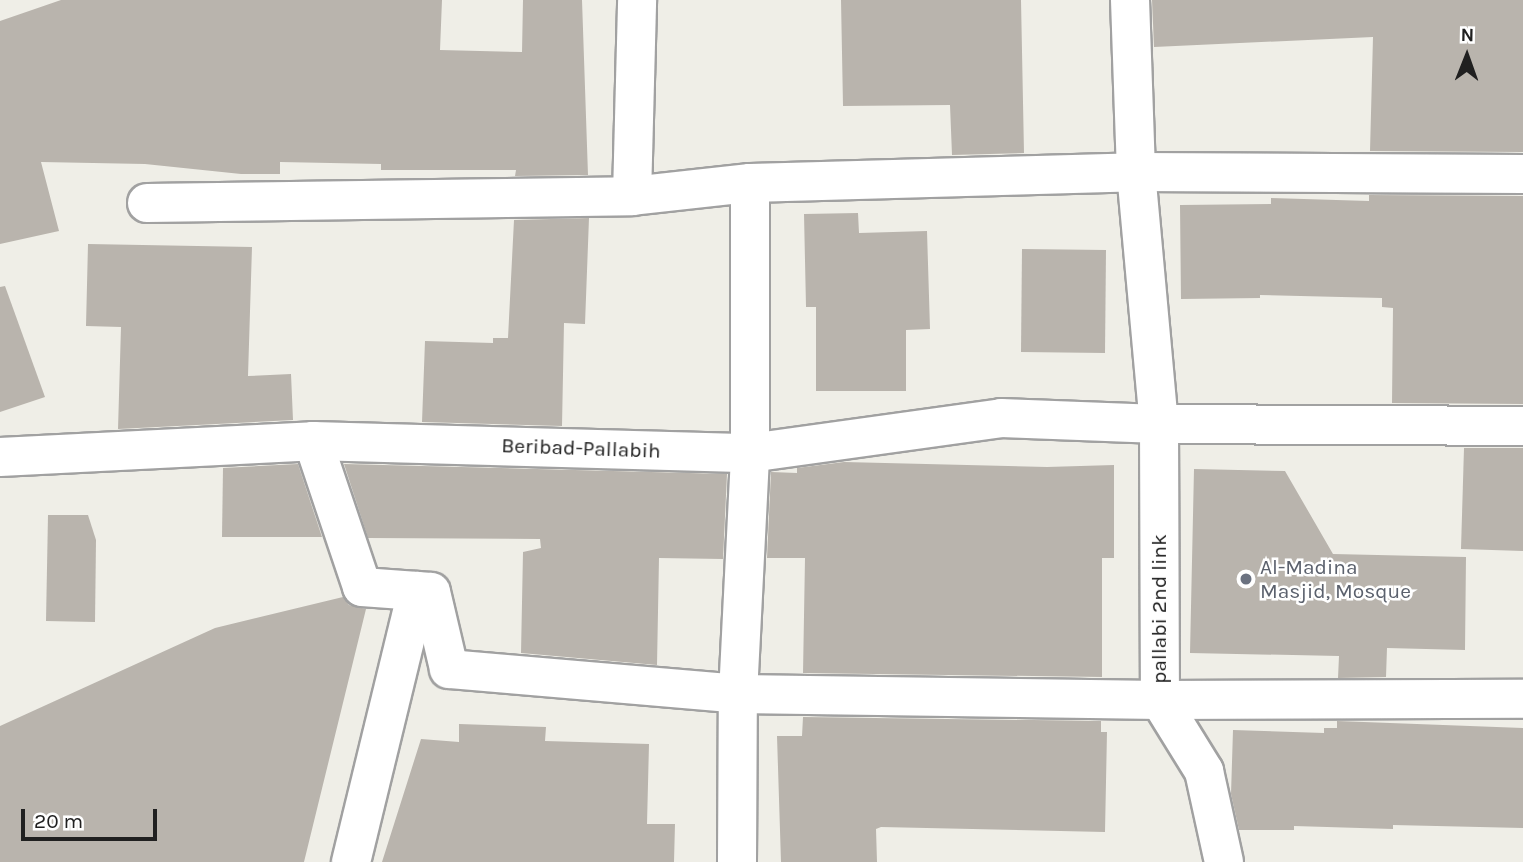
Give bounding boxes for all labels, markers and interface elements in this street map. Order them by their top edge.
north arrow [1432,21,1502,91]
text: N [1460,24,1474,46]
street label: Beribad-Pallabih [501,433,661,463]
street label: pallabi 2nd link [1146,534,1172,684]
place label: Al-Madina Masjid, Mosque [1260,554,1411,604]
marker: Al-Madina Masjid, Mosque [1238,571,1254,587]
scale bar [24,796,161,840]
text: 20 m [34,809,83,833]

